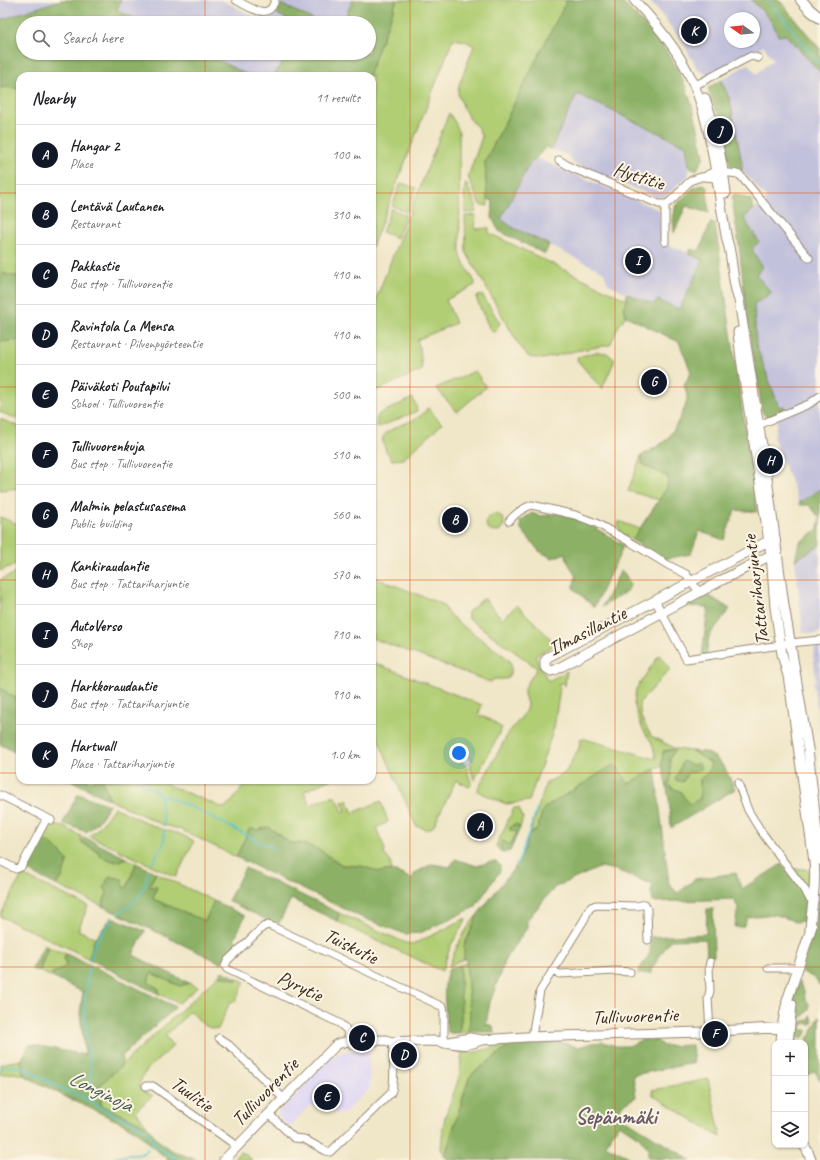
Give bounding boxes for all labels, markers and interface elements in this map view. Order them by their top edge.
north arrow [724,12,760,48]
search box [16,16,376,60]
pin: K [681,16,707,46]
icon: search [30,27,52,49]
text: Search here [62,29,123,48]
text: Nearby [32,88,75,109]
text: 11 results [316,90,360,106]
pin: J [707,116,733,146]
text: Hangar 2 [70,137,120,156]
text: A [42,147,48,163]
text: 100 m [332,147,360,163]
text: Place [70,156,93,172]
street label: Hyttitie [610,156,669,196]
text: Lentävä Lautanen [70,197,164,216]
text: B [42,207,48,223]
text: 310 m [332,207,360,223]
text: Restaurant [70,216,120,232]
pin: I [625,246,651,276]
text: Pakkastie [70,257,119,276]
text: C [42,267,48,283]
text: 410 m [332,267,360,283]
text: Bus stop · Tullivuorentie [70,276,172,292]
text: Ravintola La Mensa [70,317,174,336]
text: D [41,327,49,343]
text: 410 m [332,327,360,343]
text: Restaurant · Pilvenpyörteentie [70,336,202,352]
pin: G [641,367,667,397]
text: Päiväkoti Poutapilvi [70,377,169,396]
text: E [42,387,48,403]
text: 500 m [332,387,360,403]
text: School · Tullivuorentie [70,396,163,412]
text: Tullivuorenkuja [70,437,144,456]
pin: H [757,446,783,476]
text: F [42,447,48,463]
text: 510 m [332,447,360,463]
text: Bus stop · Tullivuorentie [70,456,172,472]
text: Malmin pelastusasema [70,497,185,516]
pin: B [442,505,468,535]
text: G [42,507,48,523]
text: 560 m [332,507,360,523]
text: Public building [70,516,132,532]
street label: Tattariharjuntie [737,532,775,647]
text: Kankiraudantie [70,557,148,576]
text: H [41,567,49,583]
text: 570 m [332,567,360,583]
text: Bus stop · Tattariharjuntie [70,576,188,592]
street label: Ilmasillantie [544,600,632,661]
text: AutoVerso [70,617,121,636]
text: I [42,627,48,643]
text: 710 m [332,627,360,643]
text: Shop [70,636,92,652]
text: Harkkoraudantie [70,677,157,696]
text: J [43,687,47,703]
text: 910 m [332,687,360,703]
text: Bus stop · Tattariharjuntie [70,696,188,712]
text: Hartwall [70,737,115,756]
your location [449,743,469,763]
text: K [42,747,48,763]
text: 1.0 km [330,747,360,763]
text: Place · Tattariharjuntie [70,756,174,772]
pin: A [467,811,493,841]
street label: Tuiskutie [320,922,383,970]
street label: Pyrytie [273,965,328,1008]
street label: Tullivuorentie [592,1002,680,1030]
pin: F [702,1019,728,1049]
pin: C [349,1023,375,1053]
pin: D [391,1040,417,1070]
map controls [772,1040,808,1148]
button: + [772,1040,808,1076]
street label: Tullivuorentie [226,1051,305,1132]
water label: Longinoja [65,1065,139,1118]
street label: Tuulitie [166,1071,219,1118]
button: − [772,1076,808,1112]
pin: E [314,1082,340,1112]
district label: Sepänmäki [575,1103,660,1131]
button: layers [772,1112,808,1148]

